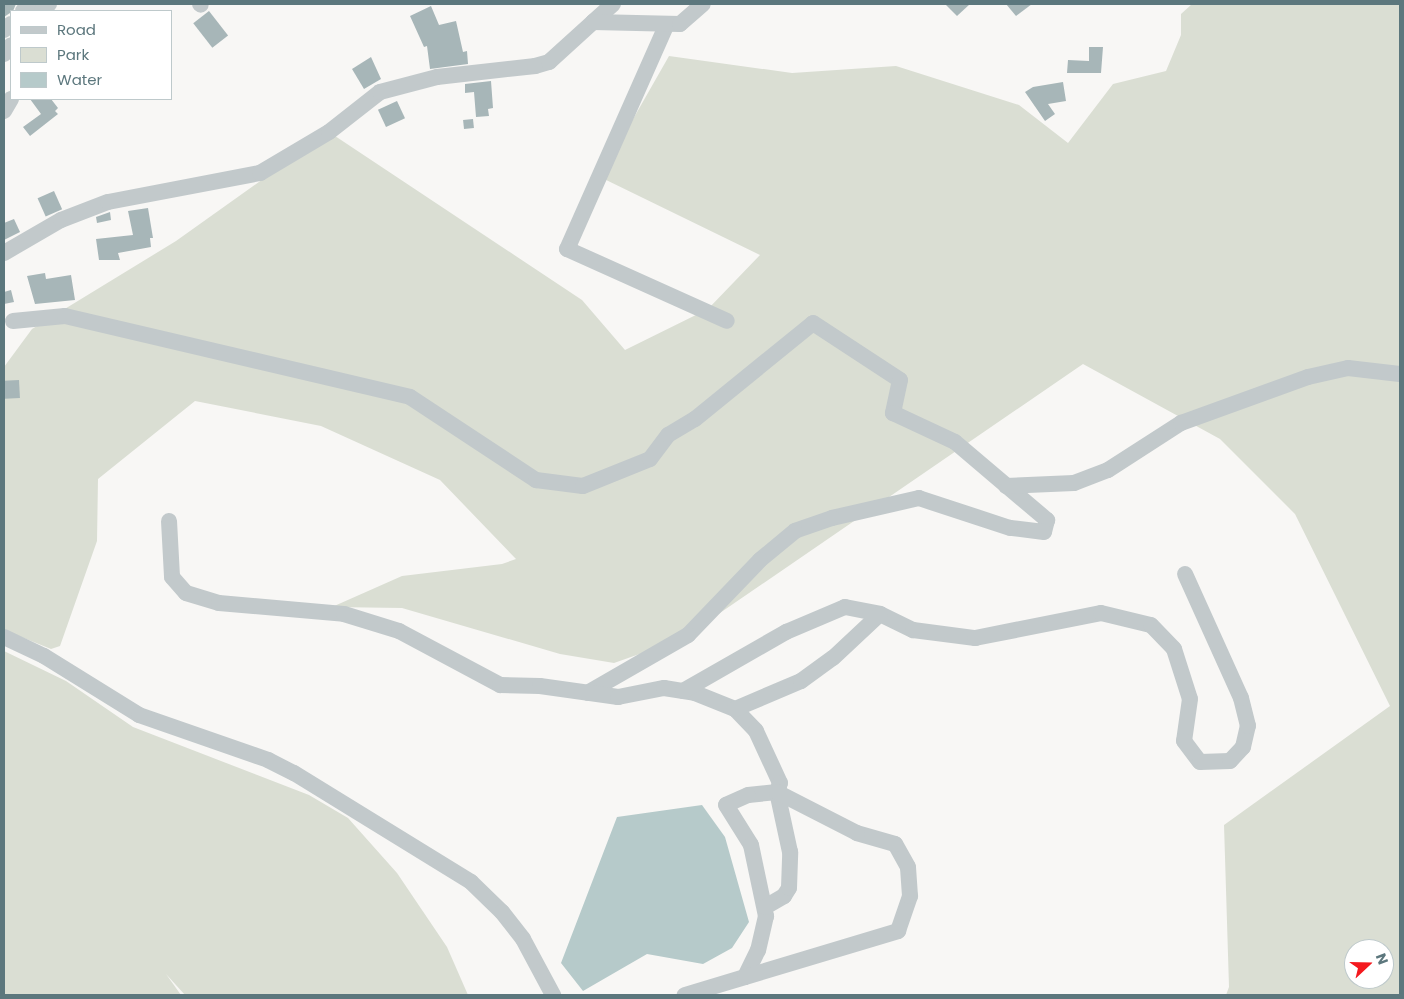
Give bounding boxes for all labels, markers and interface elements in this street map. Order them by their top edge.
legend [10,10,172,100]
text: Road [57,19,96,40]
text: Park [57,44,89,65]
text: Water [57,69,102,90]
north arrow [1344,939,1394,989]
text: N [1371,950,1393,967]

